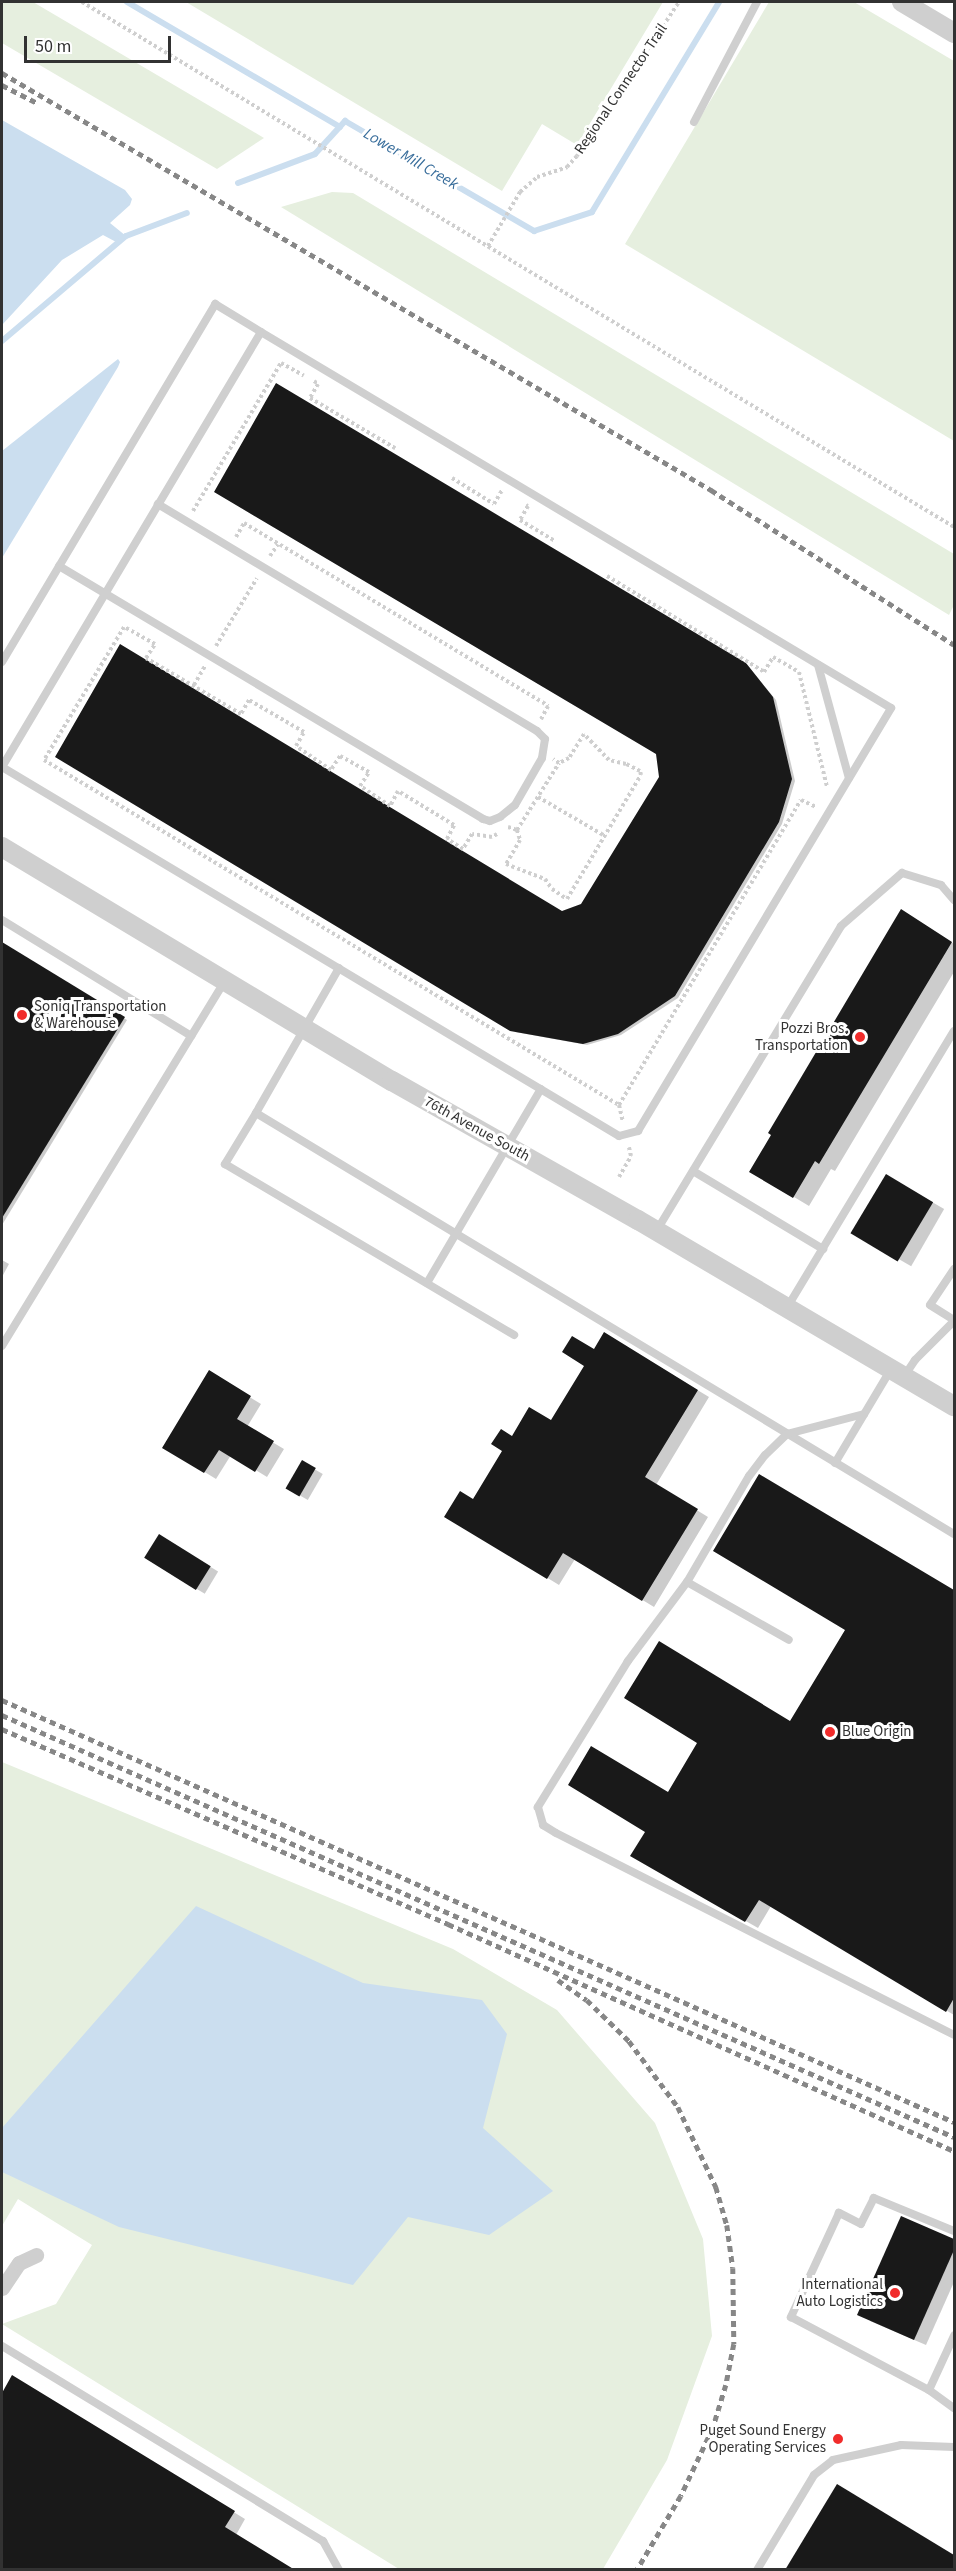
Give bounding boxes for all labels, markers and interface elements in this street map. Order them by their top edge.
street label: Regional Connector Trail [571,20,671,158]
scale bar [27,24,174,62]
text: 50 m [35,34,71,59]
water label: Lower Mill Creek [360,124,462,194]
place label: Soniq Transportation & Warehouse [34,997,166,1032]
marker: Soniq Transportation & Warehouse [15,1008,29,1022]
place label: Pozzi Bros. Transportation [755,1019,848,1054]
marker: Pozzi Bros. Transportation [853,1030,867,1044]
street label: 76th Avenue South [421,1093,533,1165]
place label: Blue Origin [842,1723,912,1741]
marker: Blue Origin [823,1725,837,1739]
place label: International Auto Logistics [796,2275,883,2310]
marker: International Auto Logistics [888,2286,902,2300]
place label: Puget Sound Energy Operating Services [699,2421,826,2456]
marker: Puget Sound Energy Operating Services [831,2432,845,2446]

